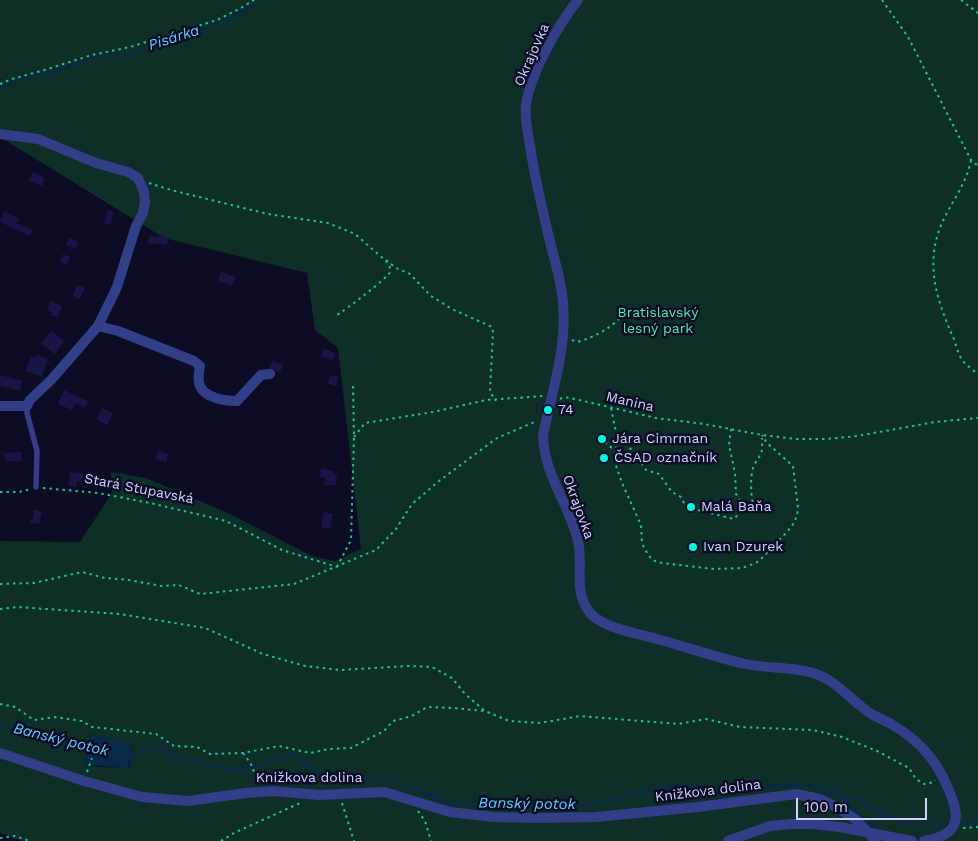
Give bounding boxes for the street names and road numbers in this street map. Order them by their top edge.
street label: Okrajovka [511,21,553,89]
street label: Manina [604,388,656,416]
street label: Stará Stupavská [83,470,195,508]
street label: Okrajovka [559,473,597,541]
street label: Knižkova dolina [256,770,362,786]
street label: Knižkova dolina [654,776,762,806]

